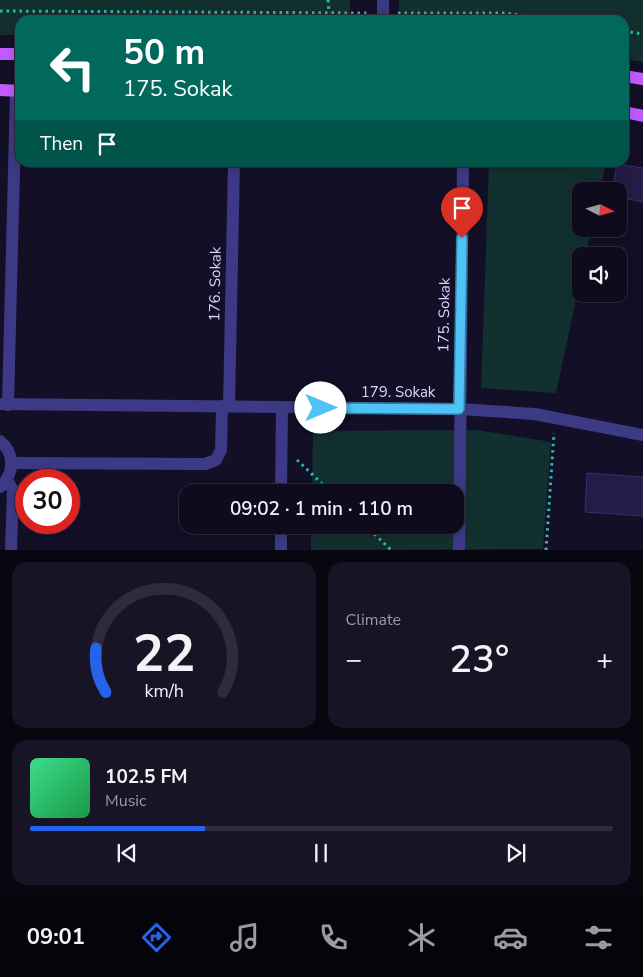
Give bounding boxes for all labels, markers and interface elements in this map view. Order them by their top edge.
text: 50 m [123,29,205,76]
icon: left [40,35,105,100]
text: 175. Sokak [123,74,233,104]
icon: arrive [93,130,121,158]
text: Then [40,131,83,157]
north arrow [572,182,628,238]
map controls [572,182,627,302]
pin [441,187,483,238]
icon: arrive [448,194,476,222]
street label: 176. Sokak [204,246,226,322]
button: sound [572,247,627,302]
street label: 175. Sokak [433,277,455,353]
position arrow [294,381,346,433]
street label: 179. Sokak [361,382,436,402]
speed limit sign: 30 [15,469,80,534]
text: 09:02 · 1 min · 110 m [230,496,413,522]
text: Climate [346,609,401,631]
text: 22 [133,618,195,689]
text: 23° [449,634,509,685]
text: − [346,641,362,679]
text: + [596,641,613,679]
text: km/h [144,679,183,703]
text: 102.5 FM [105,764,188,790]
text: Music [105,790,146,812]
icon: previous [113,839,141,867]
icon: pause [307,839,335,867]
icon: next [502,839,530,867]
icon: directions [139,920,174,955]
icon: music [227,920,262,955]
icon: phone [316,920,351,955]
icon: climate [404,920,439,955]
icon: car [493,920,528,955]
icon: filters [581,920,616,955]
text: 09:01 [27,922,85,952]

